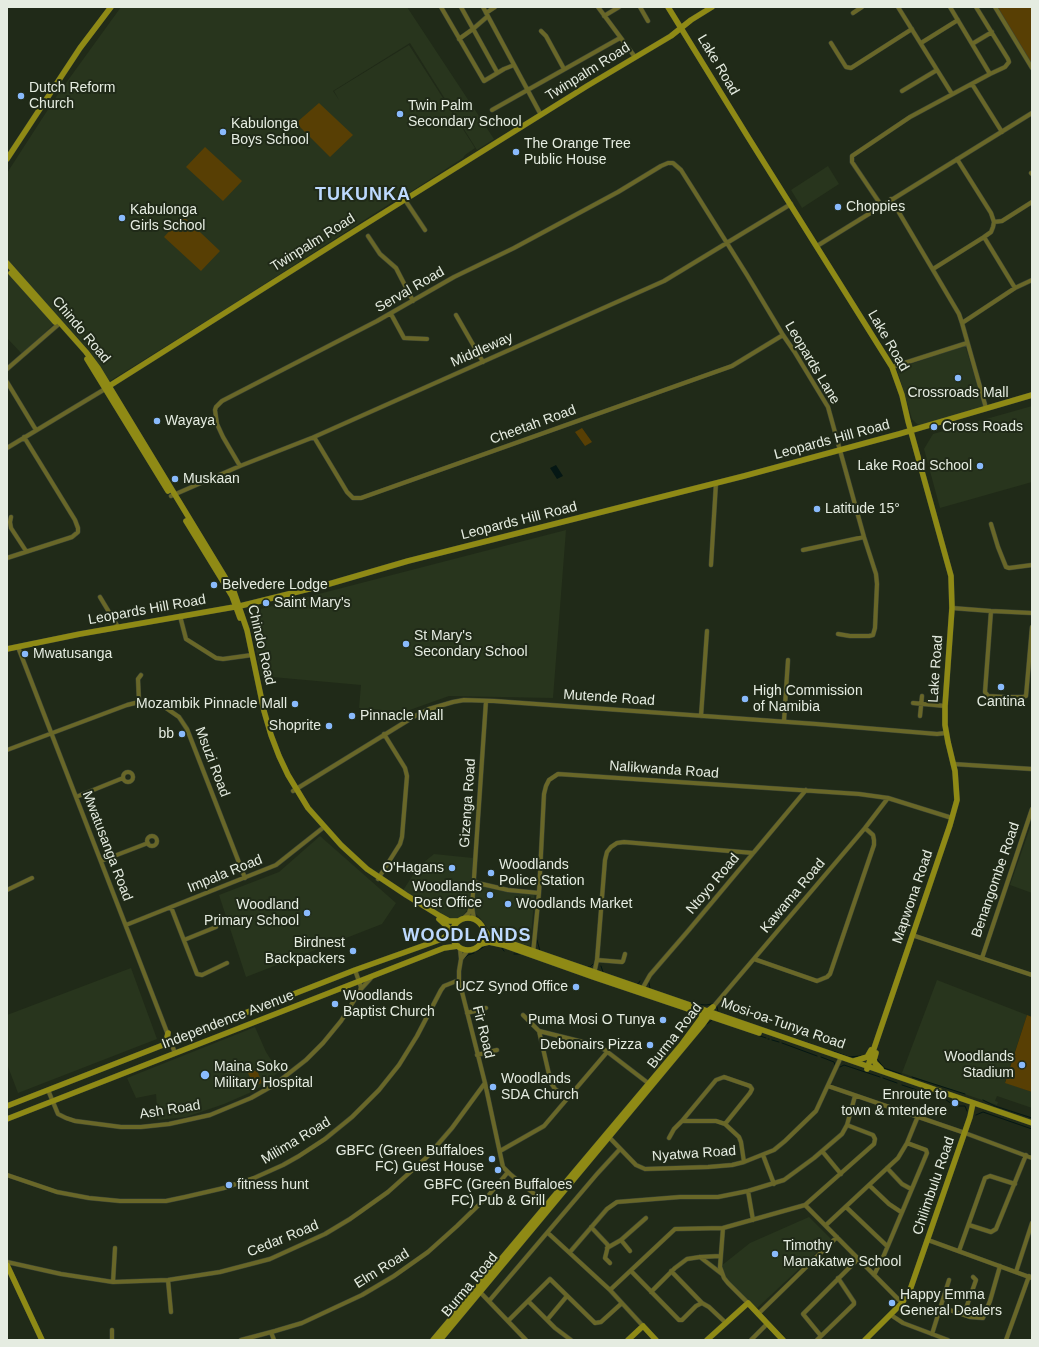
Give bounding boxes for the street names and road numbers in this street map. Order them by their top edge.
street label: Lake Road [693,32,743,98]
street label: Twinpalm Road [543,39,633,105]
street label: Twinpalm Road [268,210,358,276]
street label: Serval Road [372,263,448,317]
street label: Chindo Road [48,293,114,367]
street label: Lake Road [864,307,912,375]
street label: Leopards Lane [781,319,843,407]
street label: Middleway [448,329,516,371]
street label: Cheetah Road [488,402,578,448]
street label: Leopards Hill Road [772,416,892,464]
street label: Leopards Hill Road [459,498,579,544]
street label: Leopards Hill Road [87,591,207,629]
street label: Chindo Road [244,603,278,687]
street label: Lake Road [925,635,947,703]
street label: Mutende Road [563,686,655,710]
street label: Msuzi Road [191,724,233,800]
street label: Gizenga Road [456,758,480,848]
street label: Nalikwanda Road [609,758,719,782]
street label: Mwatusanga Road [78,788,136,904]
street label: Benangombe Road [968,820,1024,940]
street label: Mapwona Road [889,848,937,946]
street label: Ntoyo Road [683,850,743,918]
street label: Impala Road [185,851,265,897]
street label: Kawama Road [757,855,829,937]
street label: Independence Avenue [160,987,296,1053]
street label: Mosi-oa-Tunya Road [719,995,847,1053]
street label: Burma Road [644,1000,706,1072]
street label: Fir Road [468,1004,498,1060]
street label: Ash Road [138,1097,202,1123]
street label: Milima Road [258,1114,334,1168]
street label: Chilimbulu Road [909,1135,959,1237]
street label: Nyatwa Road [651,1143,737,1165]
street label: Cedar Road [245,1217,321,1261]
street label: Elm Road [351,1246,413,1292]
street label: Burma Road [438,1249,502,1321]

